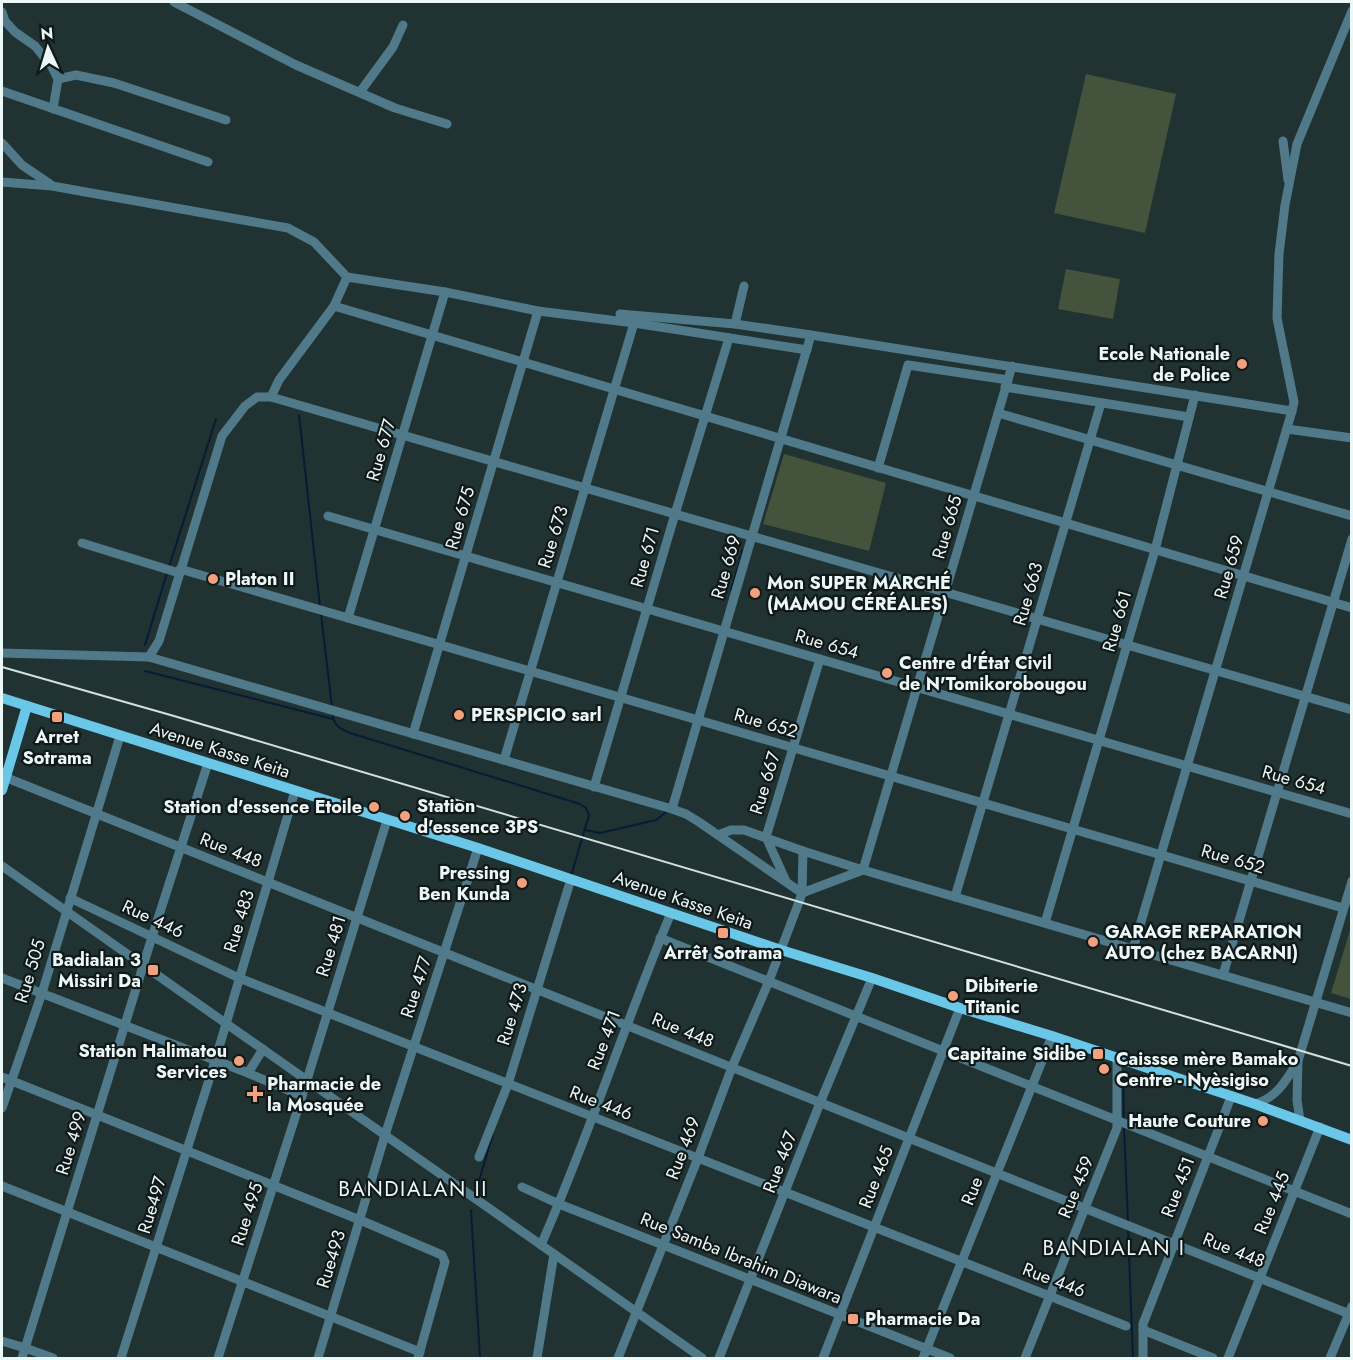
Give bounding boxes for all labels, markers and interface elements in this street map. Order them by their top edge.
north arrow [18,18,78,78]
text: N [40,22,54,45]
place label: Ecole Nationale de Police [1099,341,1230,388]
marker: Ecole Nationale de Police [1235,357,1249,371]
street label: Rue 677 [360,415,402,484]
street label: Rue 675 [439,484,481,552]
street label: Rue 665 [926,492,968,562]
street label: Rue 673 [531,503,575,571]
street label: Rue 671 [624,524,666,590]
street label: Rue 669 [705,532,747,602]
street label: Rue 659 [1208,532,1250,602]
street label: Rue 663 [1007,559,1049,629]
place label: Platon II [225,566,294,592]
place label: Mon SUPER MARCHÉ (MAMOU CÉRÉALES) [767,570,951,617]
marker: Platon II [206,572,220,586]
marker: Mon SUPER MARCHÉ (MAMOU CÉRÉALES) [748,586,762,600]
street label: Rue 661 [1096,587,1138,655]
street label: Rue 654 [792,623,862,665]
place label: Centre d'État Civil de N'Tomikorobougou [899,650,1087,697]
marker: Centre d'État Civil de N'Tomikorobougou [880,666,894,680]
place label: PERSPICIO sarl [471,702,602,728]
street label: Rue 652 [731,702,801,744]
marker: PERSPICIO sarl [452,708,466,722]
marker: Arret Sotrama [50,710,64,724]
street label: Avenue Kasse Keita [147,715,293,785]
place label: Arret Sotrama [22,724,92,771]
street label: Rue 667 [743,748,787,818]
street label: Rue 654 [1259,759,1329,801]
place label: Station d'essence 3PS [417,793,538,840]
place label: Station d'essence Etoile [163,794,362,820]
marker: Station d'essence Etoile [367,800,381,814]
marker: Station d'essence 3PS [398,809,412,823]
street label: Rue 448 [196,826,266,874]
street label: Rue 652 [1198,838,1268,880]
place label: Pressing Ben Kunda [418,860,510,907]
street label: Avenue Kasse Keita [610,864,756,936]
marker: Pressing Ben Kunda [515,876,529,890]
street label: Rue 483 [217,886,261,956]
street label: Rue 446 [118,893,188,945]
street label: Rue 481 [309,912,353,980]
place label: GARAGE REPARATION AUTO (chez BACARNI) [1104,919,1302,966]
marker: Arrêt Sotrama [716,926,730,940]
marker: GARAGE REPARATION AUTO (chez BACARNI) [1086,935,1100,949]
street label: Rue 505 [8,936,52,1006]
place label: Arrêt Sotrama [663,940,782,966]
place label: Badialan 3 Missiri Da [52,947,141,994]
street label: Rue 477 [394,952,438,1021]
marker: Badialan 3 Missiri Da [146,963,160,977]
place label: Dibiterie Titanic [965,973,1038,1020]
street label: Rue 473 [490,979,534,1048]
marker: Dibiterie Titanic [946,989,960,1003]
street label: Rue 471 [581,1006,627,1074]
street label: Rue 448 [648,1006,718,1054]
place label: Station Halimatou Services [78,1038,227,1085]
place label: Capitaine Sidibe [947,1041,1086,1067]
place label: Caissse mère Bamako Centre - Nyèsigiso [1116,1046,1299,1093]
marker: Capitaine Sidibe [1091,1047,1105,1061]
marker: Station Halimatou Services [232,1054,246,1068]
marker: Caissse mère Bamako Centre - Nyèsigiso [1097,1062,1111,1076]
place label: Pharmacie de la Mosquée [267,1071,381,1118]
street label: Rue 446 [566,1079,636,1127]
marker: Pharmacie de la Mosquée [248,1087,262,1101]
street label: Rue 499 [49,1108,93,1178]
place label: Haute Couture [1128,1108,1251,1134]
street label: Rue 469 [659,1113,707,1183]
marker: Haute Couture [1256,1114,1270,1128]
street label: Rue 467 [756,1127,804,1197]
street label: Rue 465 [852,1142,900,1212]
street label: Rue 459 [1052,1152,1100,1222]
street label: Rue 451 [1155,1153,1201,1221]
street label: Rue 445 [1248,1168,1296,1238]
street label: Rue497 [131,1173,173,1237]
street label: Rue [955,1173,989,1209]
district label: BANDIALAN II [338,1174,488,1204]
street label: Rue 495 [225,1179,269,1249]
street label: Rue Samba Ibrahim Diawara [636,1206,846,1310]
street label: Rue 448 [1199,1226,1269,1274]
street label: Rue493 [310,1227,352,1291]
district label: BANDIALAN I [1043,1233,1185,1263]
street label: Rue 446 [1019,1256,1089,1304]
place label: Pharmacie Da [865,1306,981,1332]
marker: Pharmacie Da [846,1312,860,1326]

